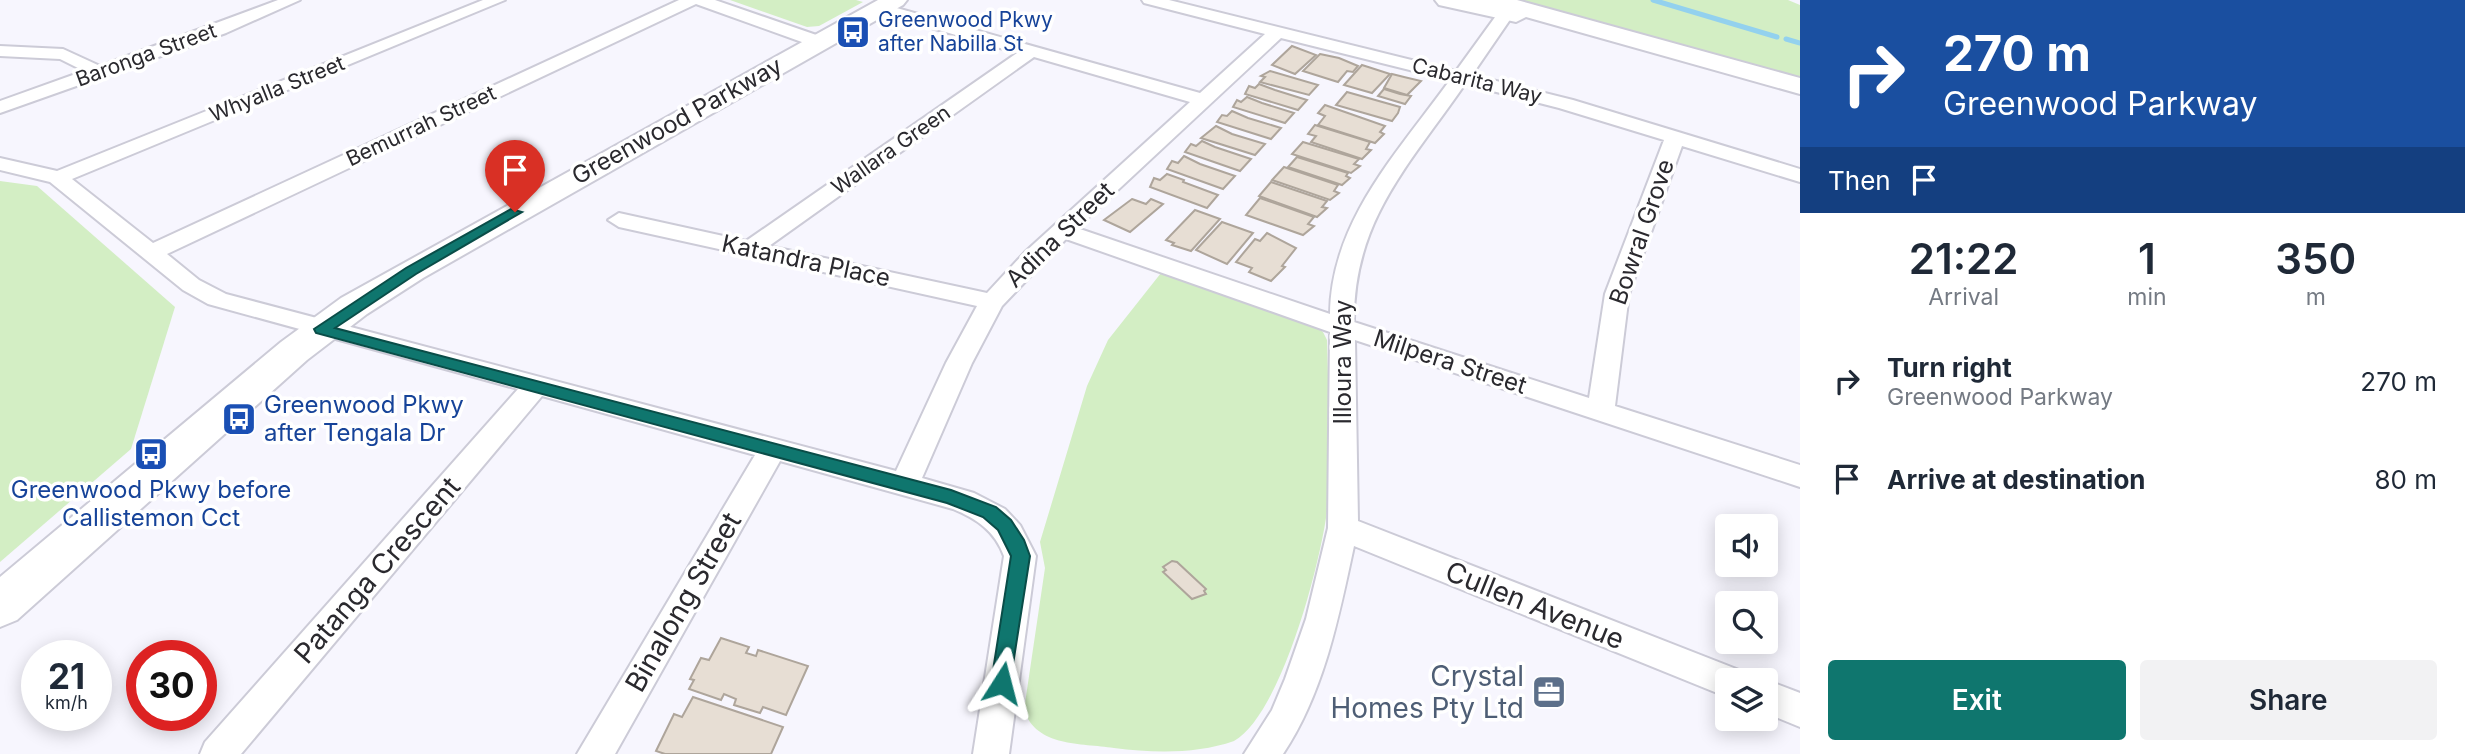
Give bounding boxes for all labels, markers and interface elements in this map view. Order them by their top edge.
place label: Greenwood Pkwy after Nabilla St [878,7,1053,56]
bus stop icon: Greenwood Pkwy after Nabilla St [834,13,872,51]
street label: Baronga Street [72,17,220,92]
text: 270 m [1943,24,2091,83]
icon: right [1828,28,1919,119]
street label: Whyalla Street [206,50,348,127]
street label: Greenwood Parkway [567,51,787,190]
street label: Cabarita Way [1410,52,1545,109]
street label: Bemurrah Street [342,80,500,171]
text: Greenwood Parkway [1943,84,2257,123]
street label: Wallara Green [827,99,955,200]
pin [485,140,545,212]
icon: arrive [496,151,534,189]
street label: Bowral Grove [1603,155,1680,308]
icon: arrive [1905,161,1943,199]
text: Then [1828,165,1891,196]
street label: Adina Street [1000,176,1120,293]
street label: Katandra Place [719,228,893,293]
text: 21:22 [1909,233,2018,284]
text: 1 [2138,233,2156,284]
text: 350 [2275,233,2356,284]
text: Arrival [1928,283,1999,311]
text: min [2127,283,2167,311]
text: m [2306,283,2326,311]
street label: Illoura Way [1328,300,1357,424]
street label: Milpera Street [1370,323,1530,400]
text: Turn right [1887,352,2012,383]
icon: right [1828,362,1866,400]
text: 270 m [2360,366,2437,397]
text: Greenwood Parkway [1887,383,2113,411]
place label: Greenwood Pkwy after Tengala Dr [264,390,464,447]
bus stop icon: Greenwood Pkwy after Tengala Dr [220,400,258,438]
bus stop icon: Greenwood Pkwy before Callistemon Cct [132,435,170,473]
icon: arrive [1828,460,1866,498]
text: Arrive at destination [1887,464,2146,495]
text: 80 m [2374,464,2437,495]
street label: Patanga Crescent [287,470,467,670]
place label: Greenwood Pkwy before Callistemon Cct [11,475,291,532]
street label: Binalong Street [618,506,748,698]
map controls [1715,514,1778,731]
button: sound [1715,514,1778,577]
street label: Cullen Avenue [1441,554,1629,656]
button: search [1715,591,1778,654]
speed limit sign: 30 [126,640,217,731]
position arrow [965,646,1039,720]
text: 21 [48,655,85,697]
place label: Crystal Homes Pty Ltd [1330,659,1524,725]
button: Exit [1828,660,2126,740]
button: Share [2140,660,2437,740]
button: layers [1715,668,1778,731]
office icon: Crystal Homes Pty Ltd [1530,673,1568,711]
text: km/h [45,692,88,713]

